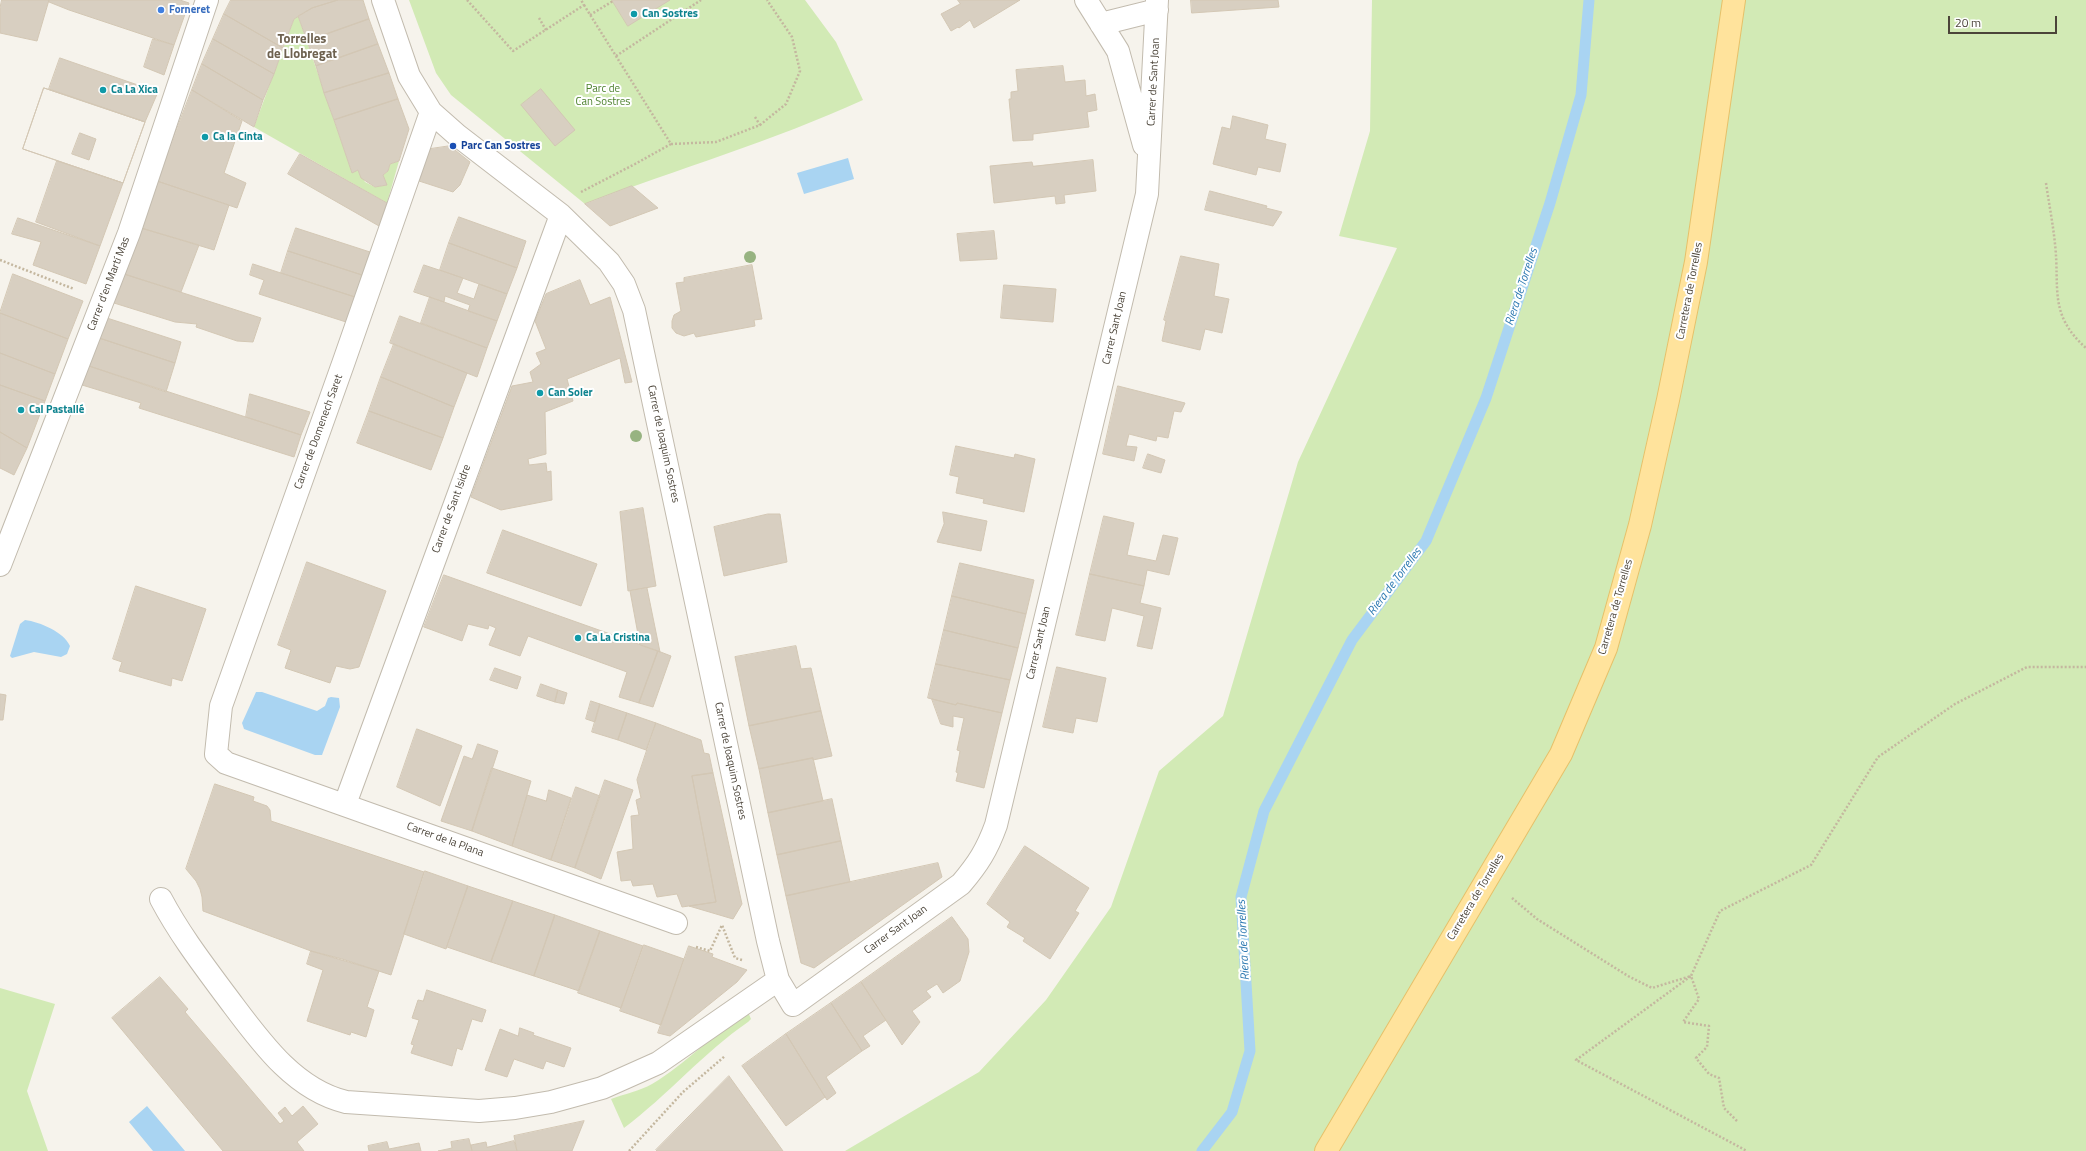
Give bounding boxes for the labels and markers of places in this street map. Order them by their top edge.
place label: Forneret [169,3,210,17]
marker: Forneret [156,5,166,15]
place label: Can Sostres [642,7,698,21]
marker: Can Sostres [629,9,639,19]
place label: Ca La Xica [111,83,158,97]
marker: Ca La Xica [98,85,108,95]
place label: Ca la Cinta [213,130,263,144]
marker: Ca la Cinta [200,132,210,142]
place label: Parc Can Sostres [461,139,540,153]
marker: Parc Can Sostres [448,141,458,151]
place label: Can Soler [548,386,593,400]
marker: Can Soler [535,388,545,398]
place label: Cal Pastallé [29,403,84,417]
marker: Cal Pastallé [16,405,26,415]
place label: Ca La Cristina [586,631,650,645]
marker: Ca La Cristina [573,633,583,643]

